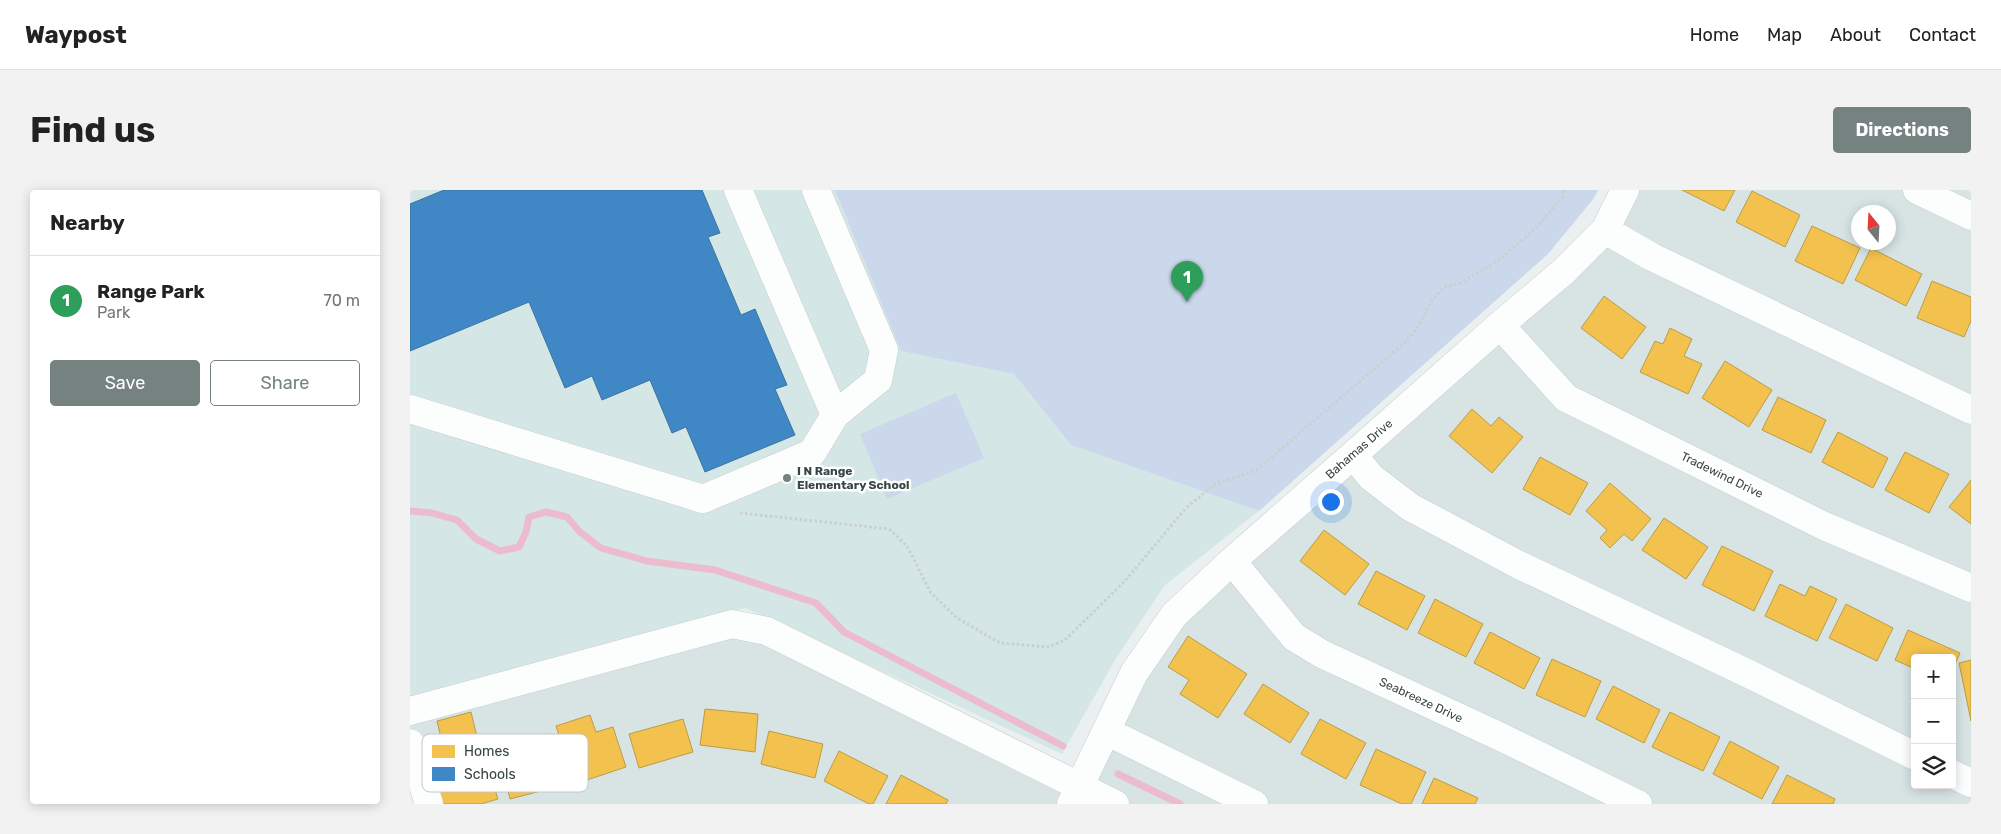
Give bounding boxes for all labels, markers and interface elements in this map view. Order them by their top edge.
text: Waypost [25,21,127,49]
text: Home [1690,24,1739,46]
text: Map [1767,24,1802,46]
text: About [1830,24,1881,46]
text: Contact [1909,24,1976,46]
button: Directions [1833,107,1971,153]
text: Find us [30,109,155,151]
north arrow [1851,205,1896,250]
text: Nearby [50,210,125,235]
pin: 1 [1171,261,1203,302]
text: Range Park [97,280,205,303]
text: 1 [62,291,70,310]
text: 70 m [323,291,360,310]
text: Park [97,303,130,322]
button: Save [50,360,200,406]
button: Share [210,360,360,406]
street label: Bahamas Drive [1323,416,1395,482]
street label: Tradewind Drive [1679,449,1766,501]
place label: I N Range Elementary School [797,464,909,492]
marker: I N Range Elementary School [781,472,793,484]
your location [1318,489,1344,515]
map controls [1911,654,1956,789]
button: + [1911,654,1956,699]
street label: Seabreeze Drive [1377,675,1465,726]
button: − [1911,699,1956,744]
legend [422,734,588,792]
text: Homes [464,743,509,760]
button: layers [1911,744,1956,789]
text: Schools [464,766,516,783]

